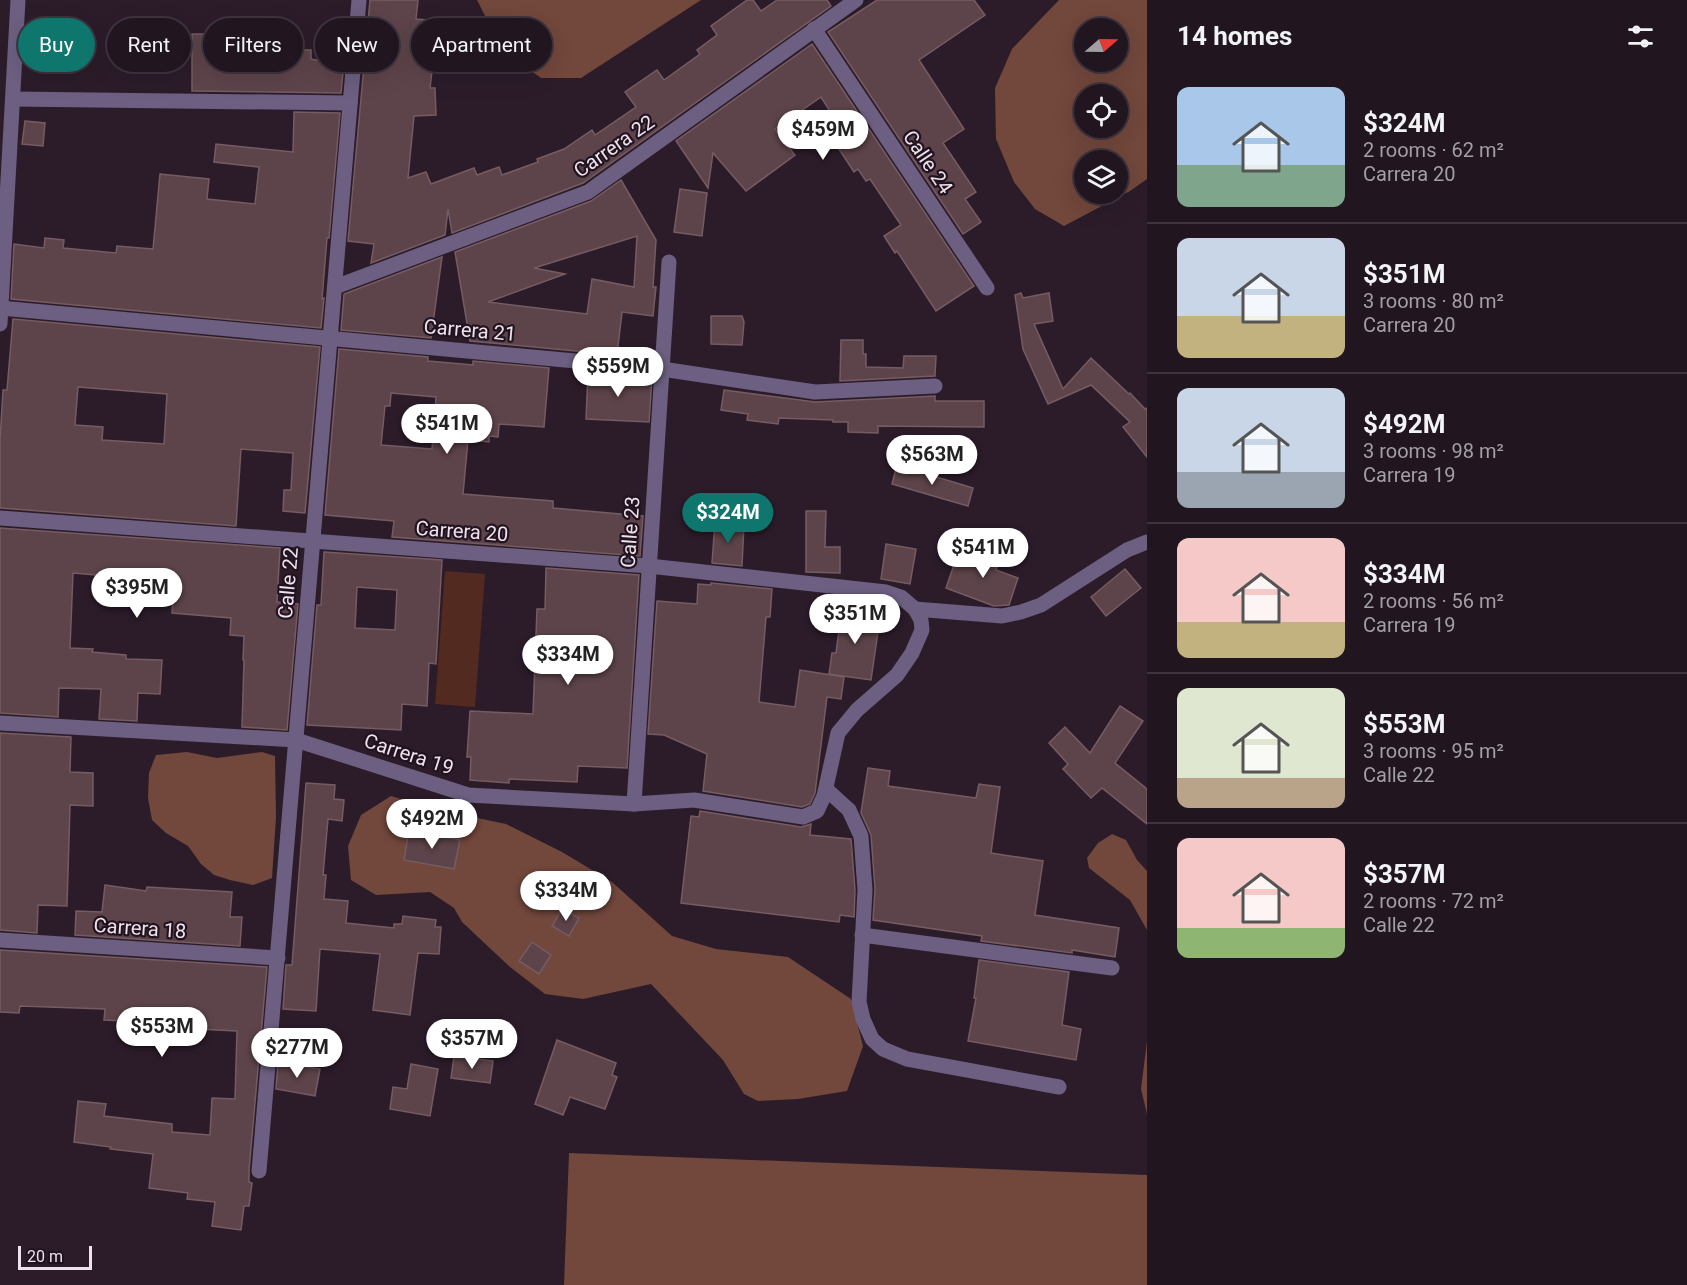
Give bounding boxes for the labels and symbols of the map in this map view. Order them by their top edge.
north arrow [1074,18,1128,72]
street label: Carrera 22 [569,110,659,182]
pin: $459M [781,110,865,161]
street label: Calle 24 [898,126,958,198]
street label: Carrera 21 [423,314,517,346]
pin: $559M [576,347,660,398]
pin: $541M [405,404,489,455]
pin: $563M [890,435,974,486]
pin: $324M [686,493,770,544]
street label: Calle 23 [616,495,644,569]
street label: Carrera 20 [415,516,509,546]
pin: $541M [941,528,1025,579]
street label: Calle 22 [273,546,303,620]
pin: $395M [95,568,179,619]
pin: $351M [813,594,897,645]
pin: $334M [526,635,610,686]
street label: Carrera 19 [361,728,457,780]
pin: $492M [390,799,474,850]
pin: $334M [524,871,608,922]
street label: Carrera 18 [93,913,187,943]
pin: $553M [120,1007,204,1058]
pin: $357M [430,1019,514,1070]
pin: $277M [255,1028,339,1079]
scale bar [18,1243,92,1270]

